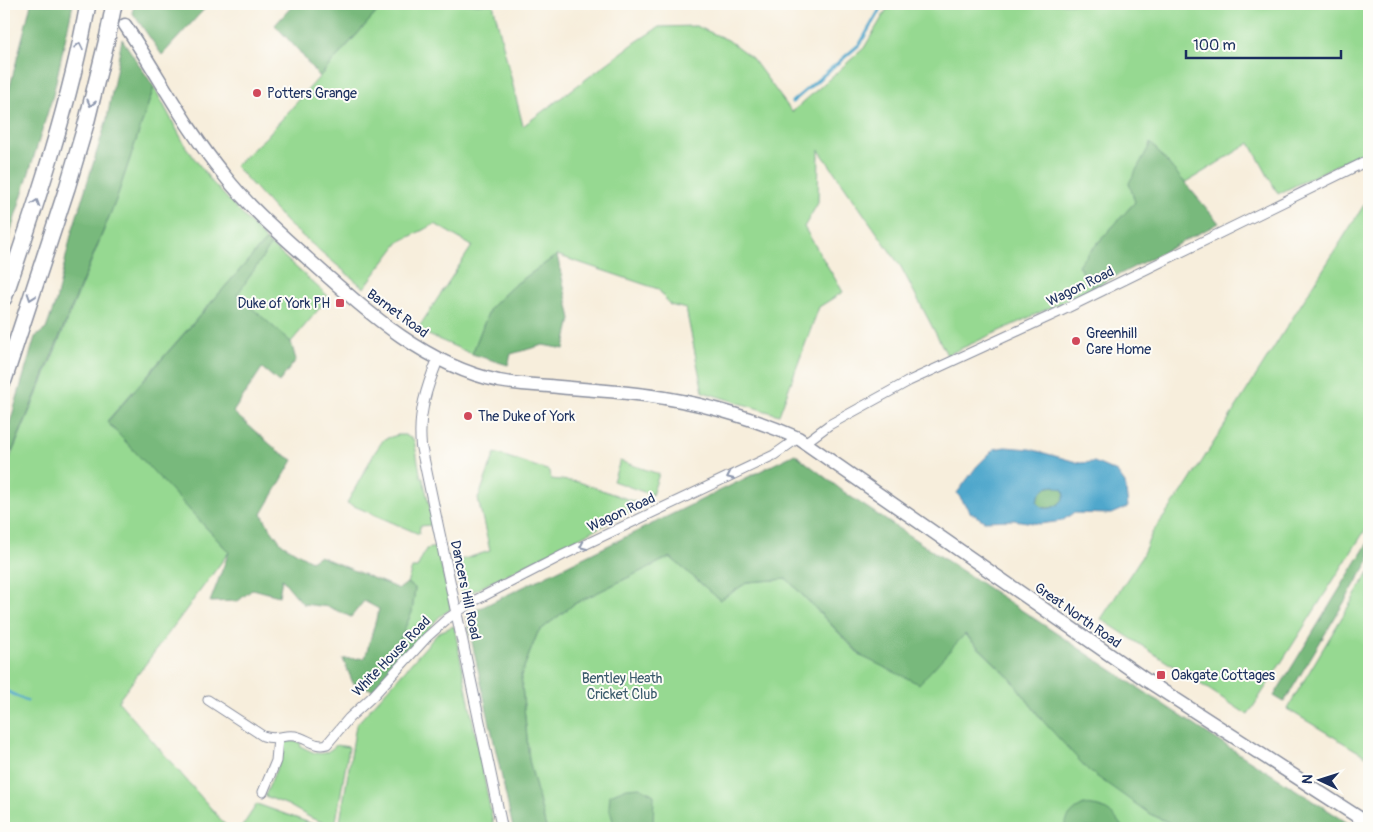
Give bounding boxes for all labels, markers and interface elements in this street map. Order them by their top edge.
scale bar [1186,28,1340,60]
text: 100 m [1193,36,1236,55]
one-way arrow [73,42,84,51]
place label: Potters Grange [267,85,357,102]
marker: Potters Grange [251,87,263,99]
one-way arrow [87,99,97,107]
one-way arrow [30,199,40,208]
street label: Wagon Road [1044,263,1117,310]
street label: Barnet Road [364,285,432,342]
one-way arrow [27,293,37,301]
place label: Duke of York PH [238,295,330,312]
marker: Duke of York PH [334,297,346,309]
place label: Greenhill Care Home [1086,325,1151,358]
marker: Greenhill Care Home [1070,335,1082,347]
place label: The Duke of York [478,408,575,425]
marker: The Duke of York [462,410,474,422]
one-way arrow [726,470,735,480]
street label: Wagon Road [585,489,658,536]
street label: Dancers Hill Road [447,539,484,641]
one-way arrow [579,539,588,550]
street label: Great North Road [1031,579,1124,652]
street label: White House Road [349,612,434,700]
place label: Oakgate Cottages [1171,667,1276,684]
marker: Oakgate Cottages [1155,669,1167,681]
park label: Bentley Heath Cricket Club [582,670,662,703]
north arrow [1296,754,1346,804]
text: N [1299,774,1316,784]

